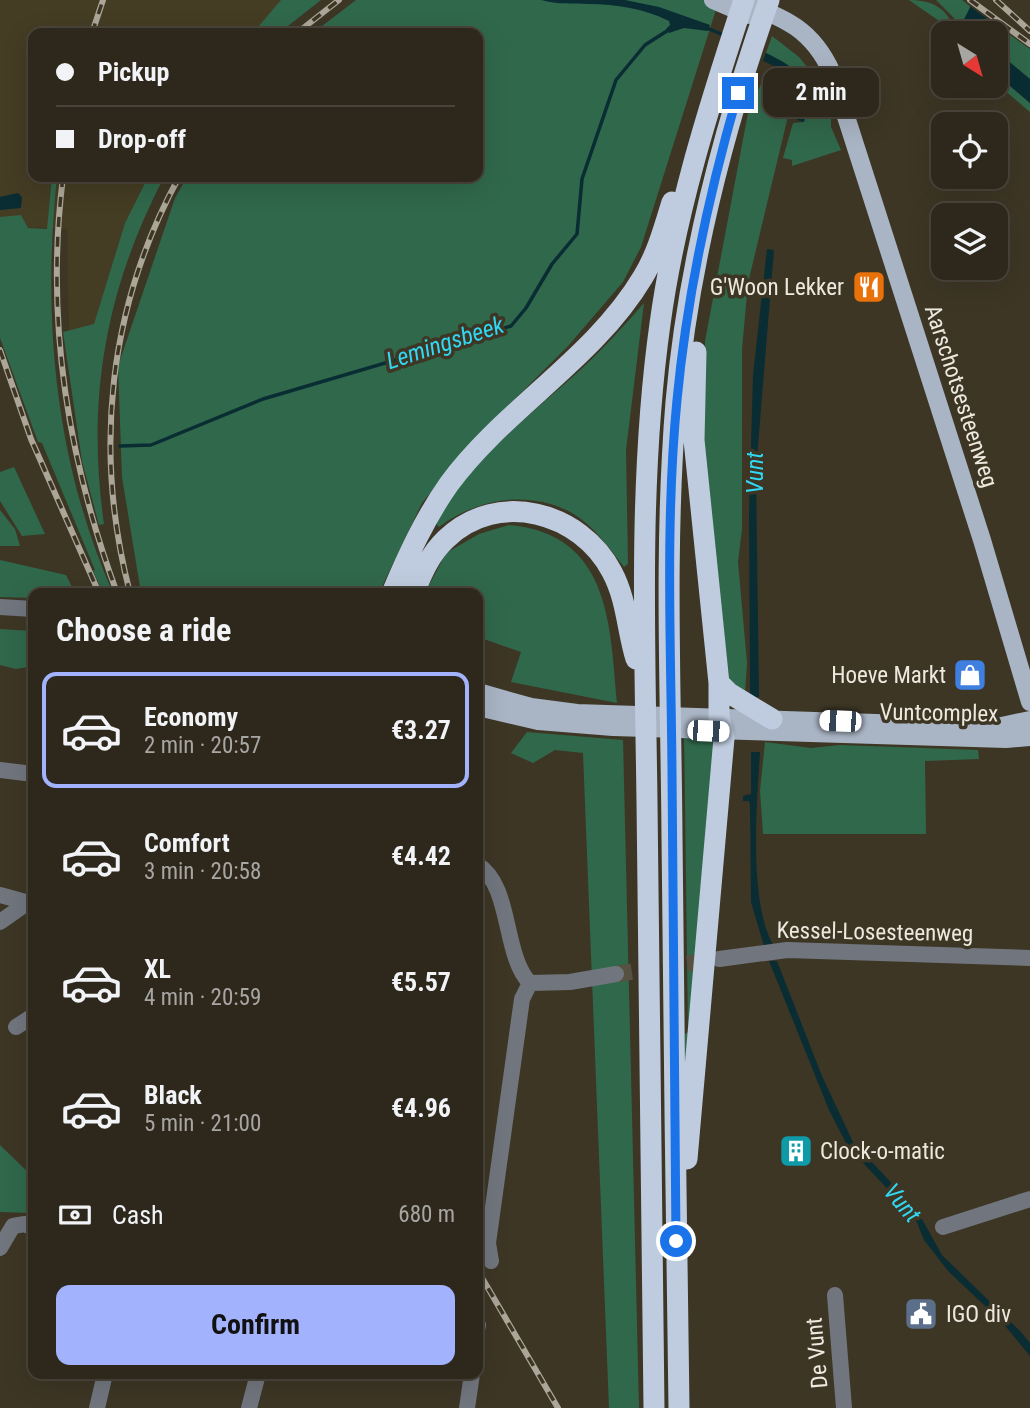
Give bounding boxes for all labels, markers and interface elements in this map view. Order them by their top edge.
north arrow [931,21,1008,98]
map controls [931,21,1008,280]
text: Pickup [98,57,169,87]
callout: 2 min [762,68,878,118]
route end [722,77,754,109]
text: 2 min [795,79,847,106]
button: locate [931,112,1008,189]
text: Drop-off [98,124,186,154]
button: layers [931,203,1008,280]
restaurant icon: G'Woon Lekker [850,268,888,306]
place label: G'Woon Lekker [710,274,844,301]
street label: Aarschotsesteenweg [919,301,1003,491]
water label: Lemingsbeek [383,311,508,375]
water label: Vunt [741,452,769,494]
text: Choose a ride [56,611,231,649]
shop icon: Hoeve Markt [951,656,989,694]
place label: Hoeve Markt [831,662,946,689]
street label: Vuntcomplex [879,698,999,728]
icon: car [60,699,123,762]
text: Economy [144,702,238,732]
car [819,710,862,732]
text: €3.27 [391,715,451,745]
car [687,720,730,742]
text: 2 min · 20:57 [144,732,261,759]
icon: car [60,825,123,888]
text: Comfort [144,828,230,858]
text: €4.42 [391,841,451,871]
text: 3 min · 20:58 [144,858,261,885]
street label: Kessel-Losesteenweg [776,917,974,947]
icon: car [60,951,123,1014]
text: XL [144,954,171,984]
text: €5.57 [391,967,451,997]
text: 4 min · 20:59 [144,984,261,1011]
icon: car [60,1077,123,1140]
text: Black [144,1080,202,1110]
text: €4.96 [391,1093,451,1123]
text: 5 min · 21:00 [144,1110,261,1137]
building icon: Clock-o-matic [777,1132,815,1170]
place label: Clock-o-matic [820,1138,945,1165]
water label: Vunt [878,1178,926,1228]
icon: cash [56,1196,94,1234]
text: Cash [112,1200,164,1230]
text: 680 m [398,1201,455,1228]
route start [660,1225,692,1257]
button: Confirm [56,1285,455,1365]
public building icon: IGO div [902,1295,940,1333]
place label: IGO div [946,1301,1011,1328]
street label: De Vunt [800,1317,834,1389]

